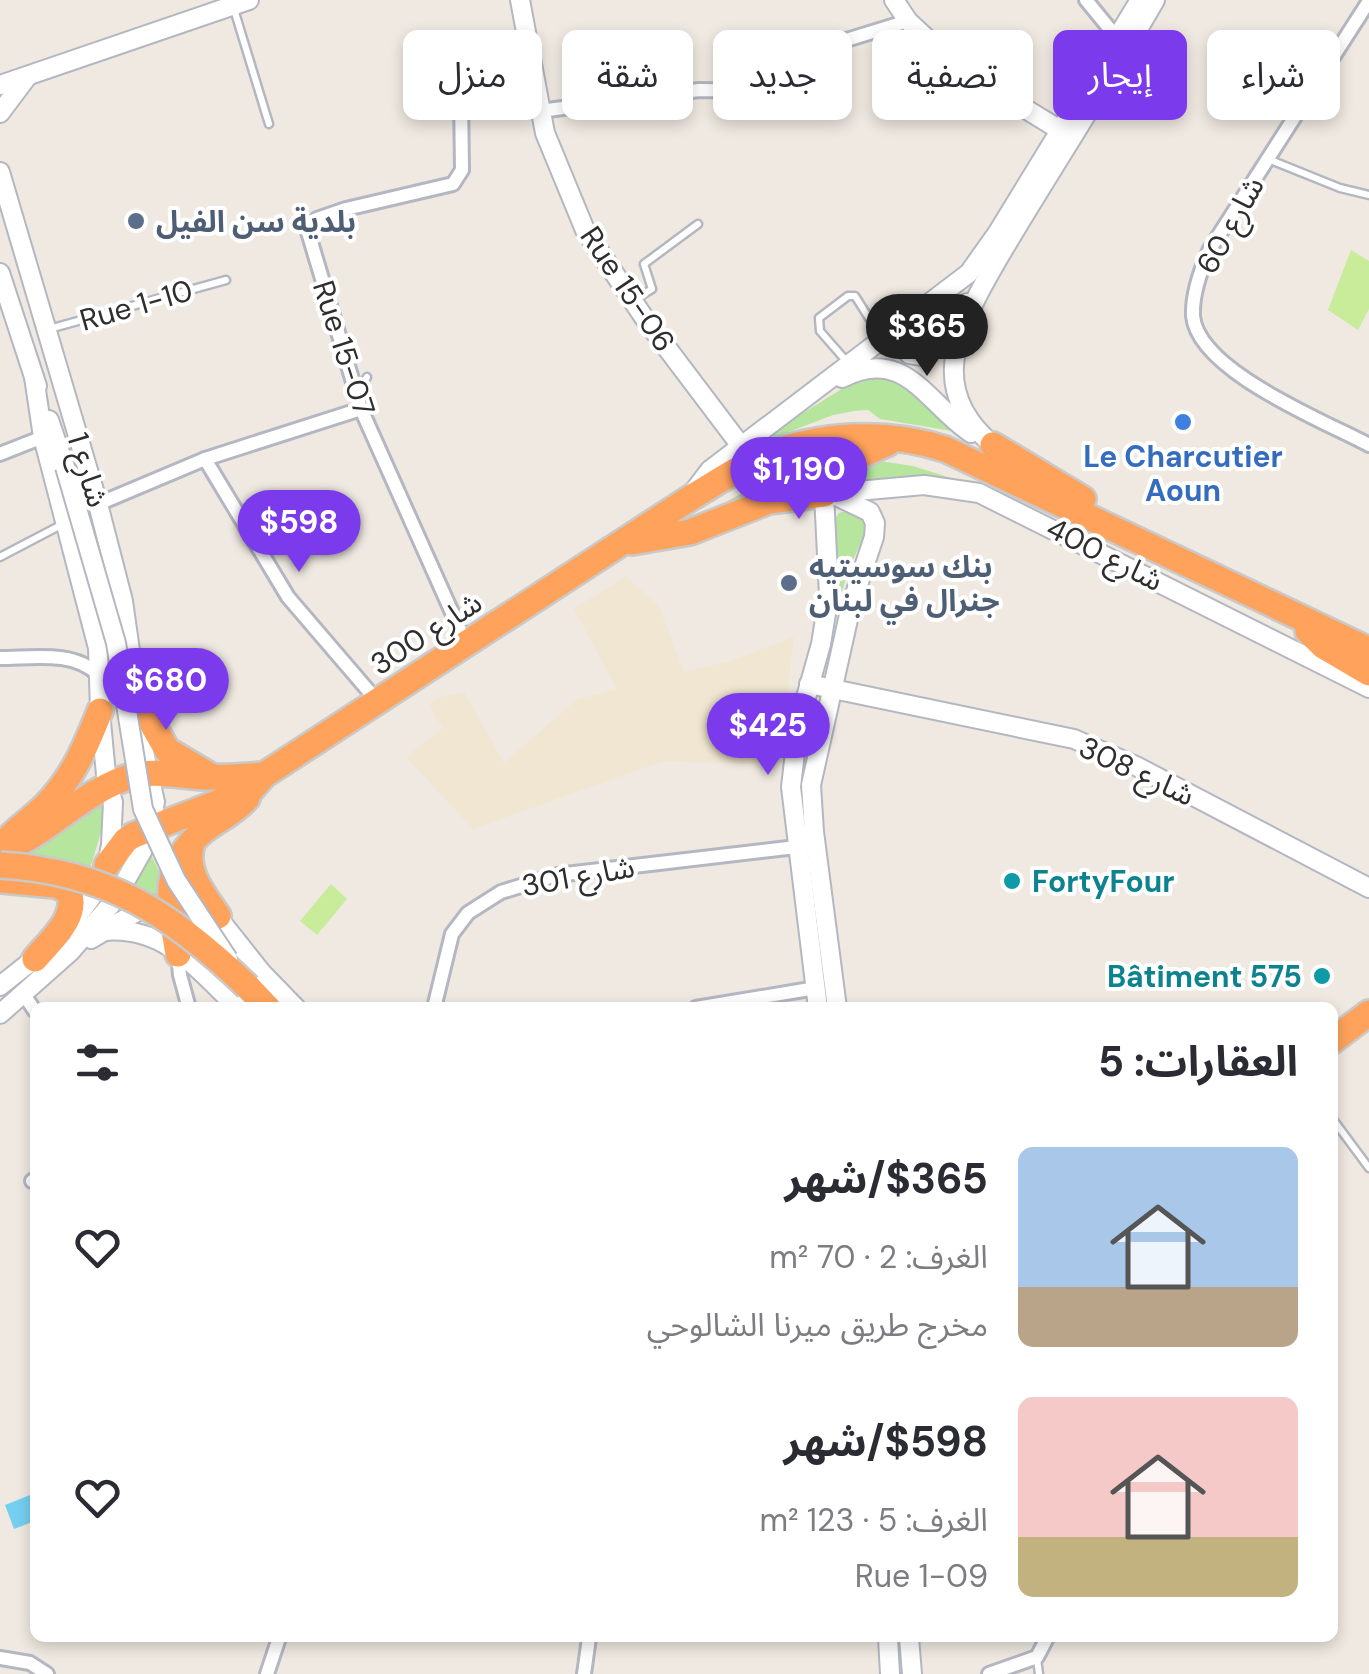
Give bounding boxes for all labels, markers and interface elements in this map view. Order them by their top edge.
chip: منزل [403,30,542,120]
chip: شقة [562,30,693,120]
chip: جديد [713,30,852,120]
chip: تصفية [872,30,1033,120]
chip: إيجار [1053,30,1187,120]
chip: شراء [1207,30,1340,120]
street label: شارع 60 [1187,169,1275,282]
place label: بلدية سن الفيل [156,202,356,241]
marker: بلدية سن الفيل [125,210,147,232]
street label: Rue 15-06 [572,219,684,359]
street label: Rue 1-10 [75,270,197,340]
street label: Rue 15-07 [304,275,384,421]
pin: $365 [868,294,986,379]
text: $365 [888,305,966,347]
marker: Le Charcutier Aoun [1172,411,1194,433]
street label: شارع 1 [55,428,118,513]
pin: $1,190 [718,437,880,522]
place label: Le Charcutier Aoun [1083,437,1283,510]
text: $1,190 [752,448,846,490]
pin: $598 [240,490,358,575]
text: $598 [260,501,338,543]
street label: شارع 400 [1039,508,1170,603]
place label: بنك سوسيتيه جنرال في لبنان [809,547,1000,624]
marker: بنك سوسيتيه جنرال في لبنان [778,572,800,594]
street label: شارع 300 [363,583,491,686]
pin: $680 [107,648,225,733]
text: $680 [125,659,207,701]
pin: $425 [709,693,827,778]
text: $425 [729,704,807,746]
street label: شارع 308 [1072,727,1201,817]
street label: شارع 301 [518,847,638,908]
place label: FortyFour [1032,862,1175,901]
marker: FortyFour [1001,870,1023,892]
place label: Bâtiment 575 [1107,957,1302,996]
marker: Bâtiment 575 [1311,965,1333,987]
text: العقارات: 5 [1098,1034,1298,1089]
icon: filters [70,1035,125,1090]
text: $365/شهر [785,1151,988,1206]
icon: home [1098,1187,1218,1307]
icon: heart [70,1220,125,1275]
text: الغرف: 2 · 70 m² [769,1236,988,1278]
text: مخرج طريق ميرنا الشالوحي [647,1304,988,1346]
text: $598/شهر [784,1414,988,1469]
icon: home [1098,1437,1218,1557]
icon: heart [70,1470,125,1525]
text: الغرف: 5 · 123 m² [759,1499,988,1541]
text: Rue 1-09 [855,1555,988,1597]

